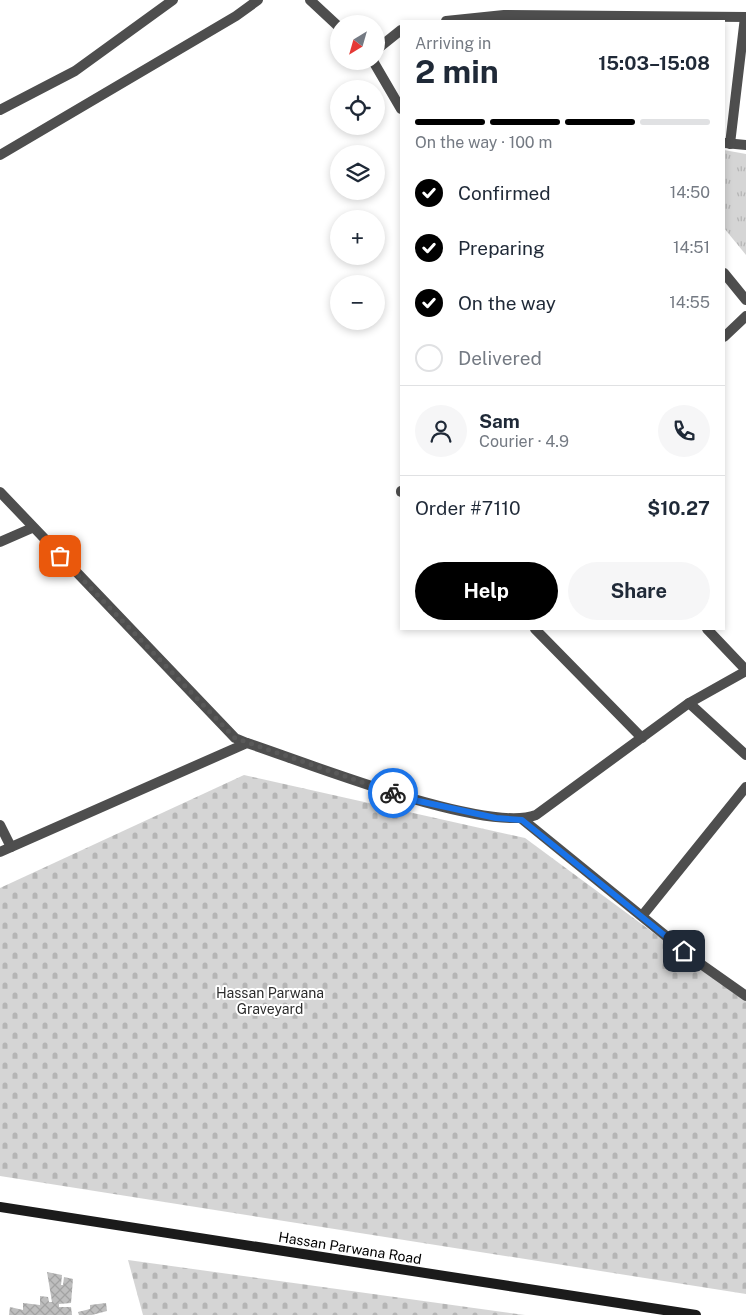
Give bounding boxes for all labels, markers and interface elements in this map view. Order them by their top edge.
north arrow [330,15,385,70]
map controls [330,15,385,330]
text: Arriving in [415,34,491,53]
text: 15:03–15:08 [598,52,710,74]
text: 2 min [415,53,499,90]
button: locate [330,80,385,135]
text: On the way · 100 m [415,133,552,152]
button: layers [330,145,385,200]
icon: check [415,179,443,207]
text: Confirmed [458,182,551,204]
text: 14:50 [670,183,710,202]
button: + [330,210,385,265]
icon: check [415,234,443,262]
text: Preparing [458,237,545,259]
text: 14:51 [673,238,710,257]
button: − [330,275,385,330]
icon: check [415,289,443,317]
text: On the way [458,292,556,314]
text: 14:55 [669,293,710,312]
text: Delivered [458,347,542,369]
button: person [415,405,467,457]
button: phone [658,405,710,457]
text: Sam [479,410,520,432]
text: Courier · 4.9 [479,432,569,451]
text: Order #7110 [415,497,521,519]
text: $10.27 [647,497,710,519]
pin [39,535,81,577]
icon: bag [46,542,74,570]
button: Help [415,562,558,620]
button: Share [568,562,710,620]
courier [368,768,418,818]
icon: bike [379,779,407,807]
pin [663,930,705,972]
icon: home [670,937,698,965]
park label: Hassan Parwana Graveyard [216,985,324,1017]
street label: Hassan Parwana Road [277,1229,423,1267]

